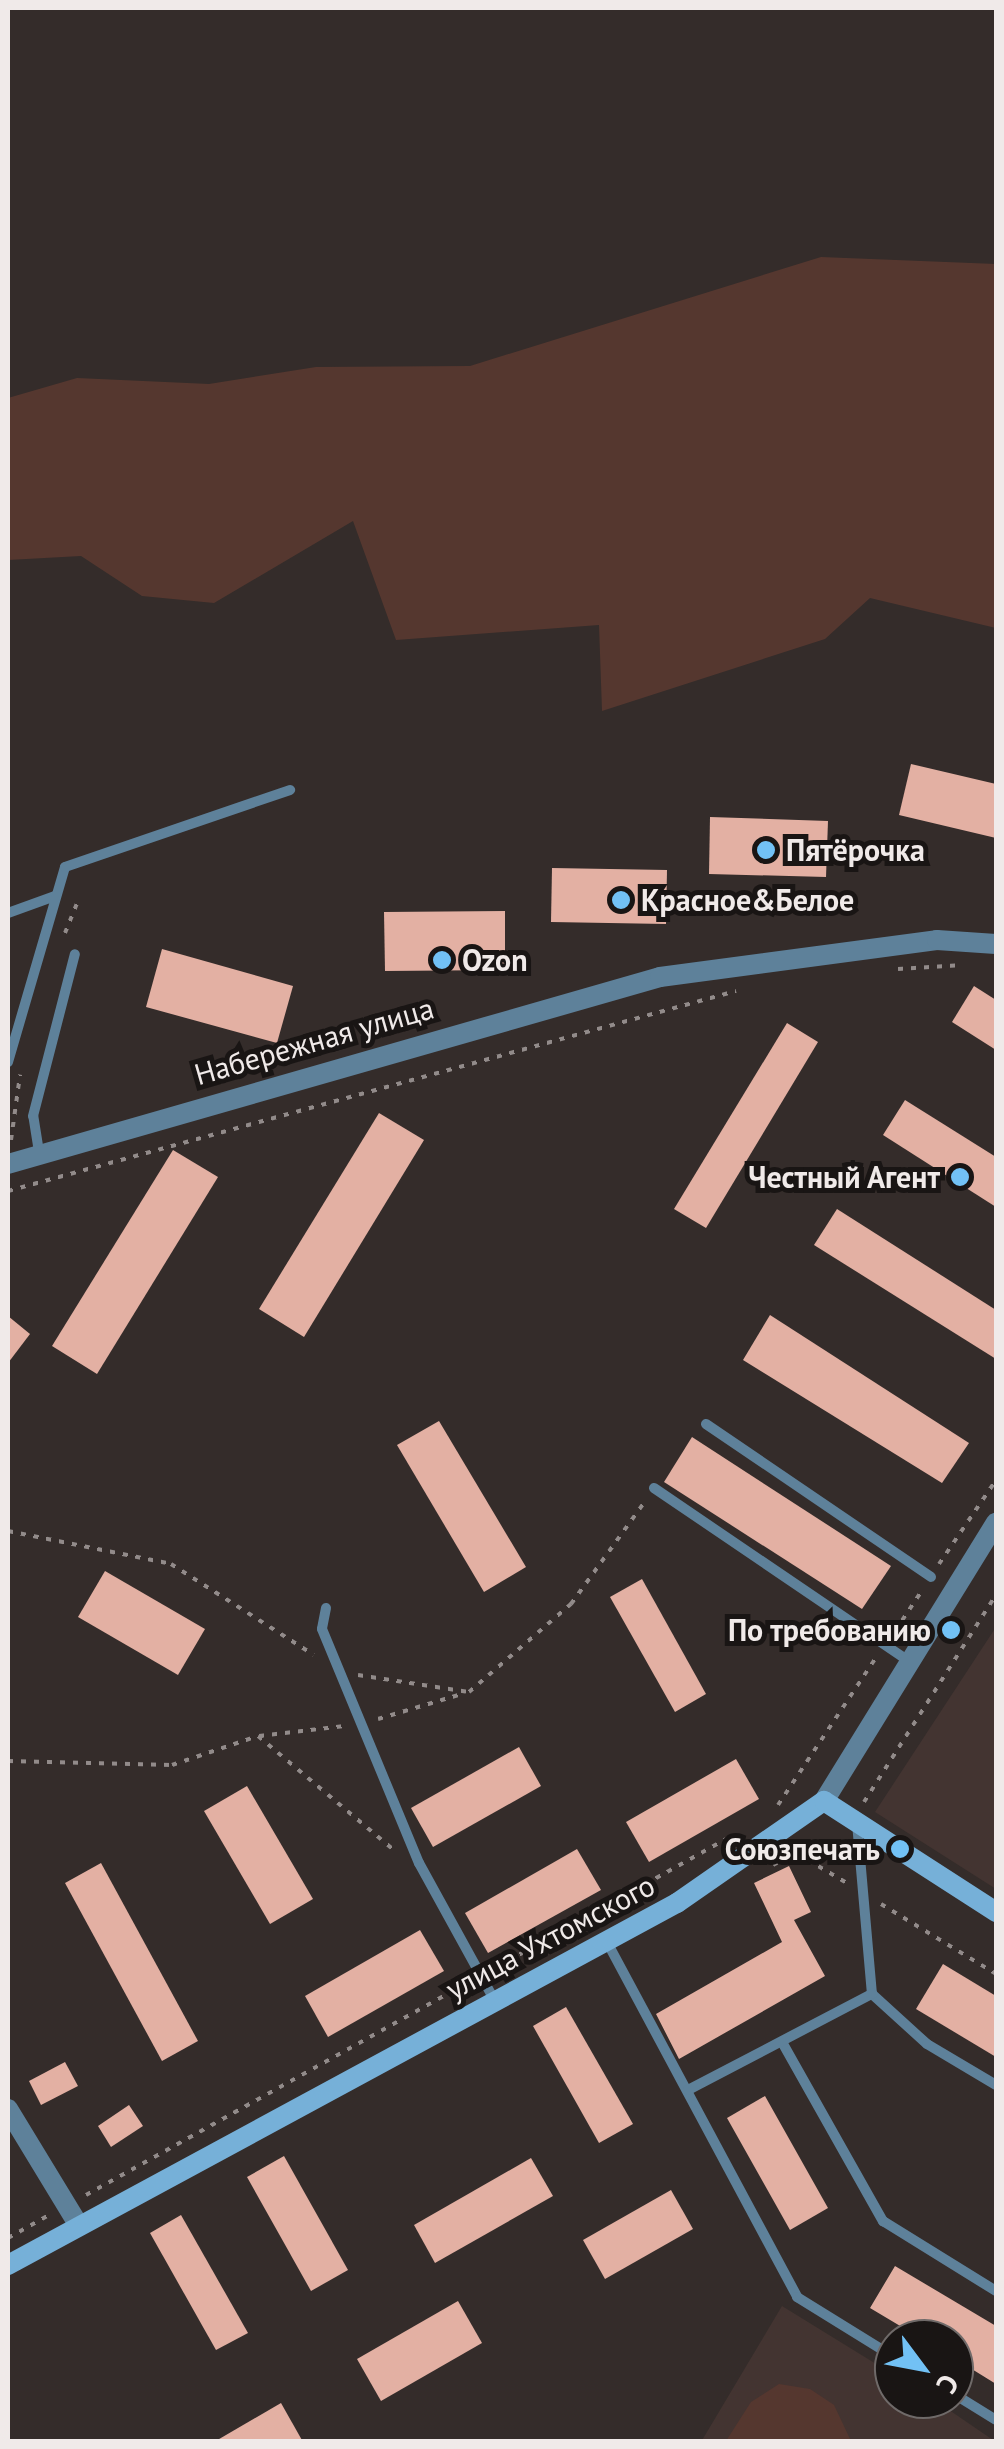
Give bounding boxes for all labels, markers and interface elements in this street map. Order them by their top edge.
place label: Пятёрочка [786,832,925,868]
marker: Пятёрочка [755,839,777,861]
place label: Красное&Белое [641,882,854,918]
marker: Красное&Белое [610,889,632,911]
place label: Ozon [462,942,528,978]
marker: Ozon [431,949,453,971]
street label: Набережная улица [190,990,438,1092]
place label: Честный Агент [747,1159,940,1195]
marker: Честный Агент [949,1166,971,1188]
place label: По требованию [727,1612,931,1648]
marker: По требованию [940,1619,962,1641]
place label: Союзпечать [725,1831,880,1867]
marker: Союзпечать [889,1838,911,1860]
street label: улица Ухтомского [439,1867,661,2007]
north arrow [874,2319,974,2419]
text: С [928,2368,968,2401]

